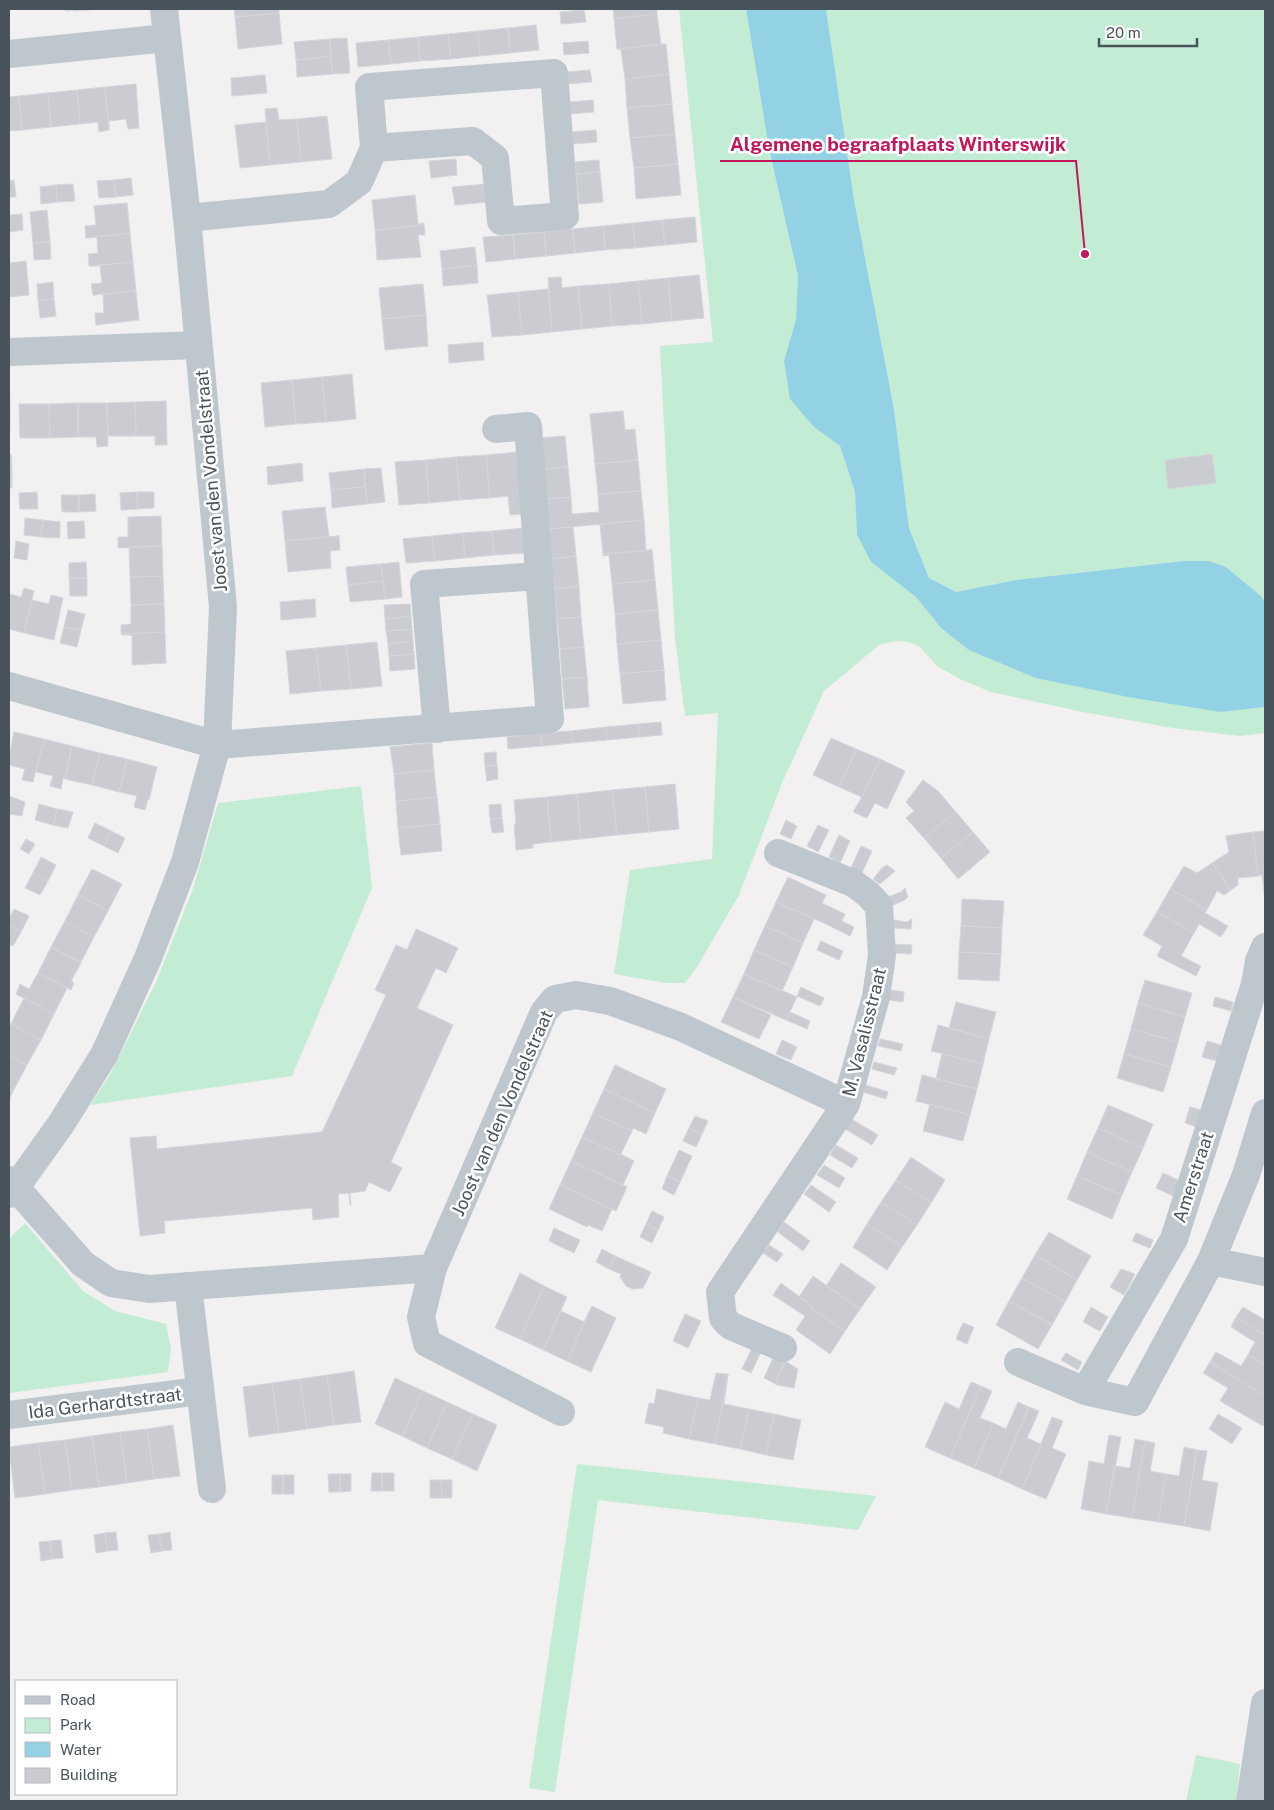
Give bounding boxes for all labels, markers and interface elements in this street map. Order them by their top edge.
scale bar [1099,15,1196,47]
text: 20 m [1106,24,1141,41]
callout: Algemene begraafplaats Winterswijk [720,127,1076,161]
text: Algemene begraafplaats Winterswijk [730,133,1066,155]
street label: Joost van den Vondelstraat [191,369,231,593]
street label: M. Vasalisstraat [838,965,890,1099]
street label: Joost van den Vondelstraat [447,1007,557,1219]
street label: Amerstraat [1168,1129,1218,1225]
street label: Ida Gerhardtstraat [27,1383,183,1423]
legend [15,1680,178,1795]
text: Road [60,1691,96,1708]
text: Park [60,1716,92,1733]
text: Water [60,1741,102,1758]
text: Building [60,1766,118,1783]

